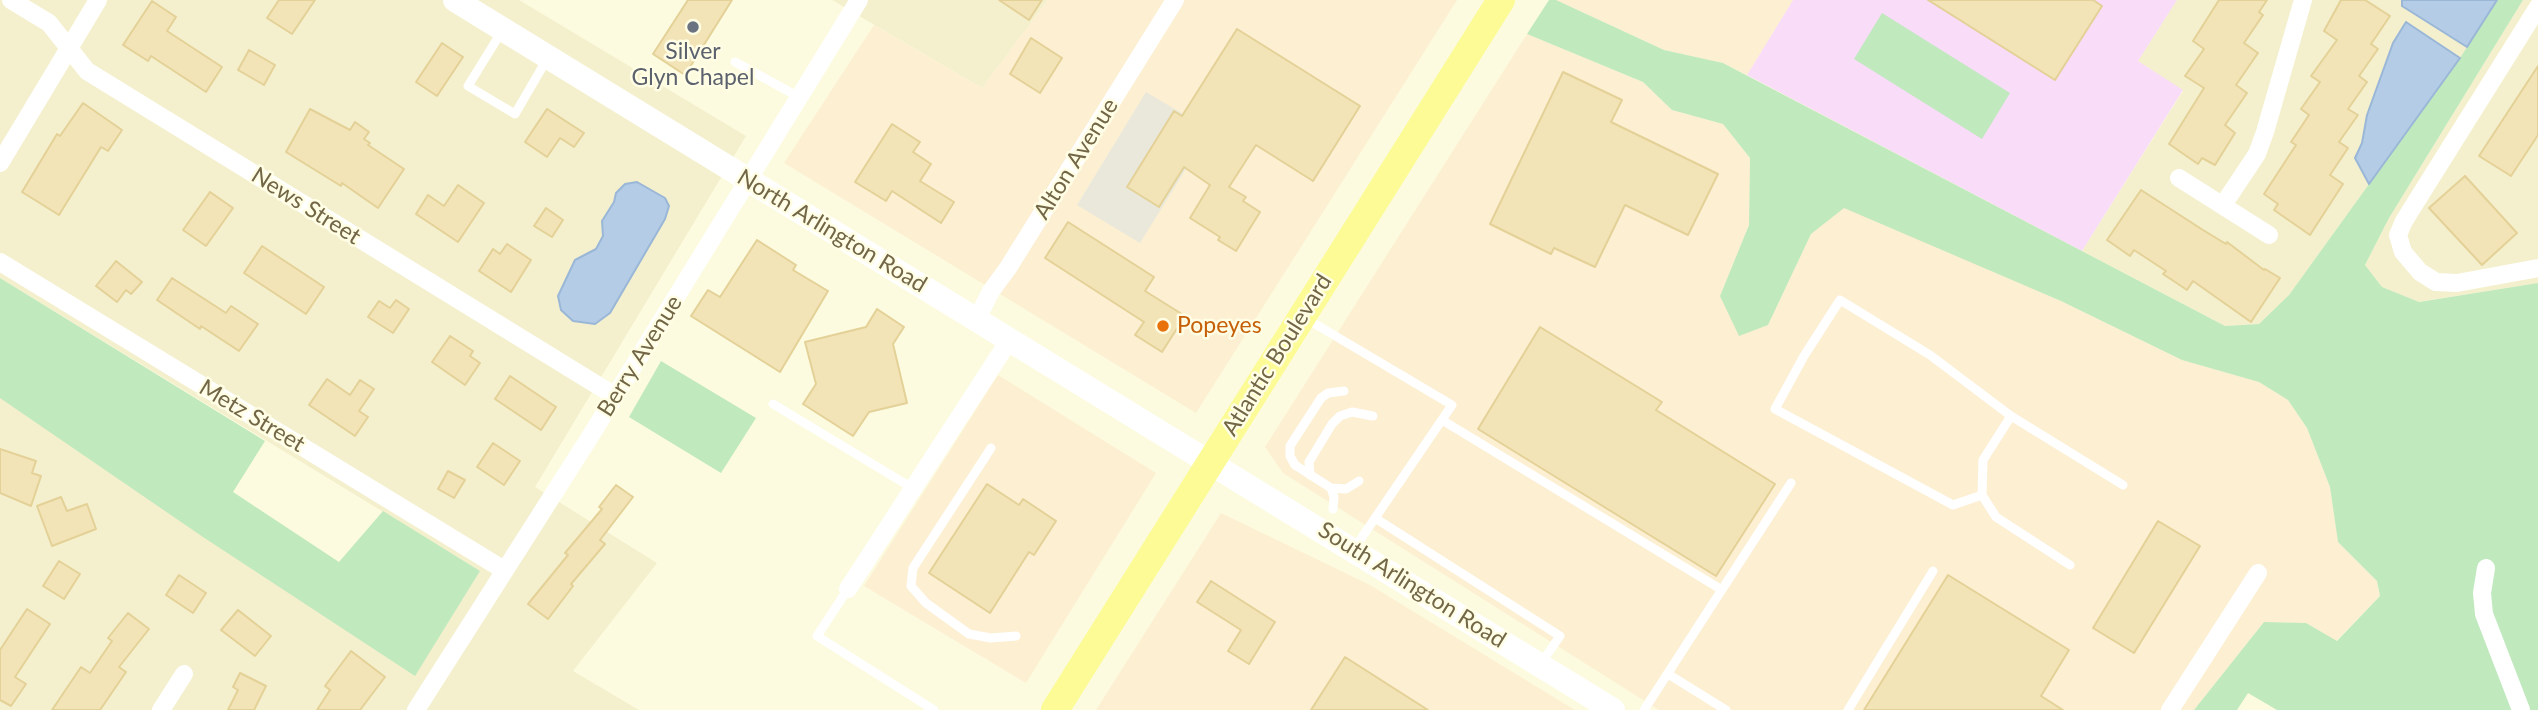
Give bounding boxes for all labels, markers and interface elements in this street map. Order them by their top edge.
marker: Silver Glyn Chapel [685,19,701,35]
place label: Silver Glyn Chapel [632,38,754,92]
street label: Alton Avenue [1028,94,1124,224]
street label: News Street [246,162,366,250]
street label: North Arlington Road [732,163,932,299]
street label: Atlantic Boulevard [1216,269,1338,441]
street label: Berry Avenue [592,290,688,422]
place label: Popeyes [1177,312,1262,340]
marker: Popeyes [1155,318,1171,334]
street label: Metz Street [194,374,310,458]
street label: South Arlington Road [1313,516,1511,654]

